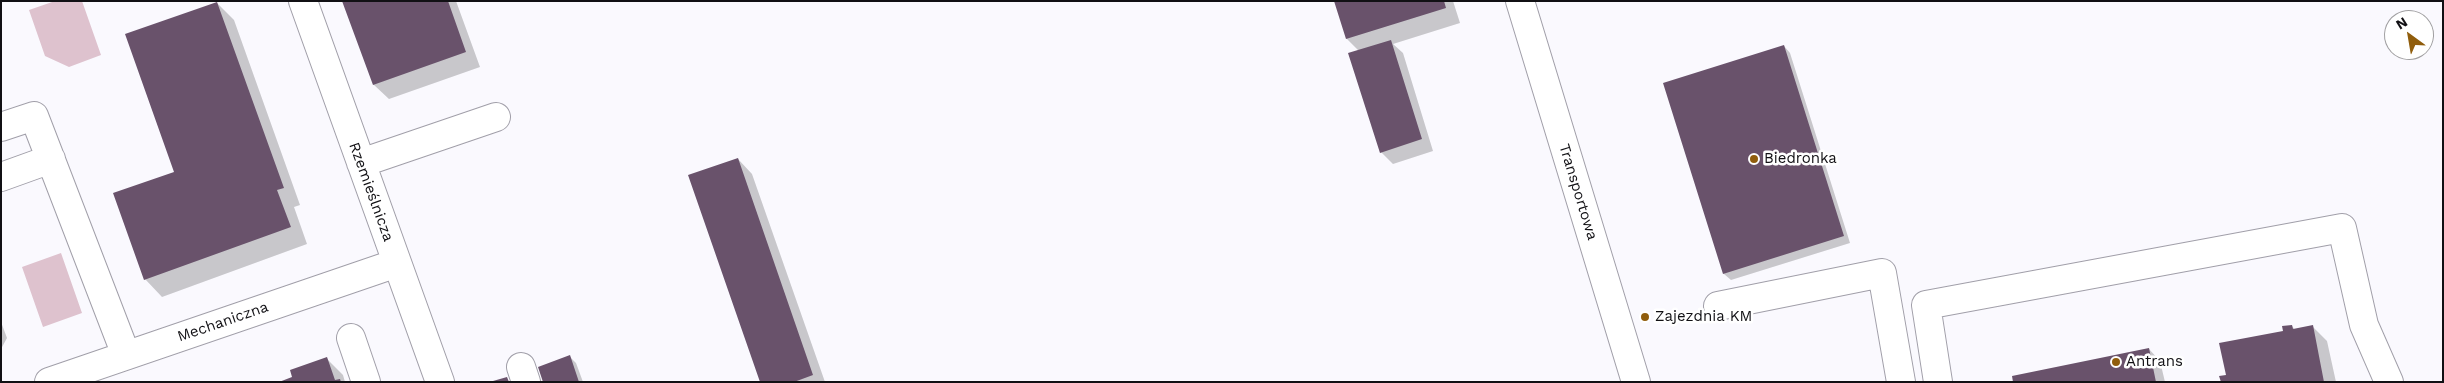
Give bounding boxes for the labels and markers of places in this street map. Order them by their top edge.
place label: Biedronka [1764,150,1837,168]
marker: Biedronka [1748,153,1760,165]
place label: Zajezdnia KM [1655,308,1752,326]
marker: Zajezdnia KM [1639,311,1651,323]
place label: Antrans [2126,353,2183,371]
marker: Antrans [2110,356,2122,368]

